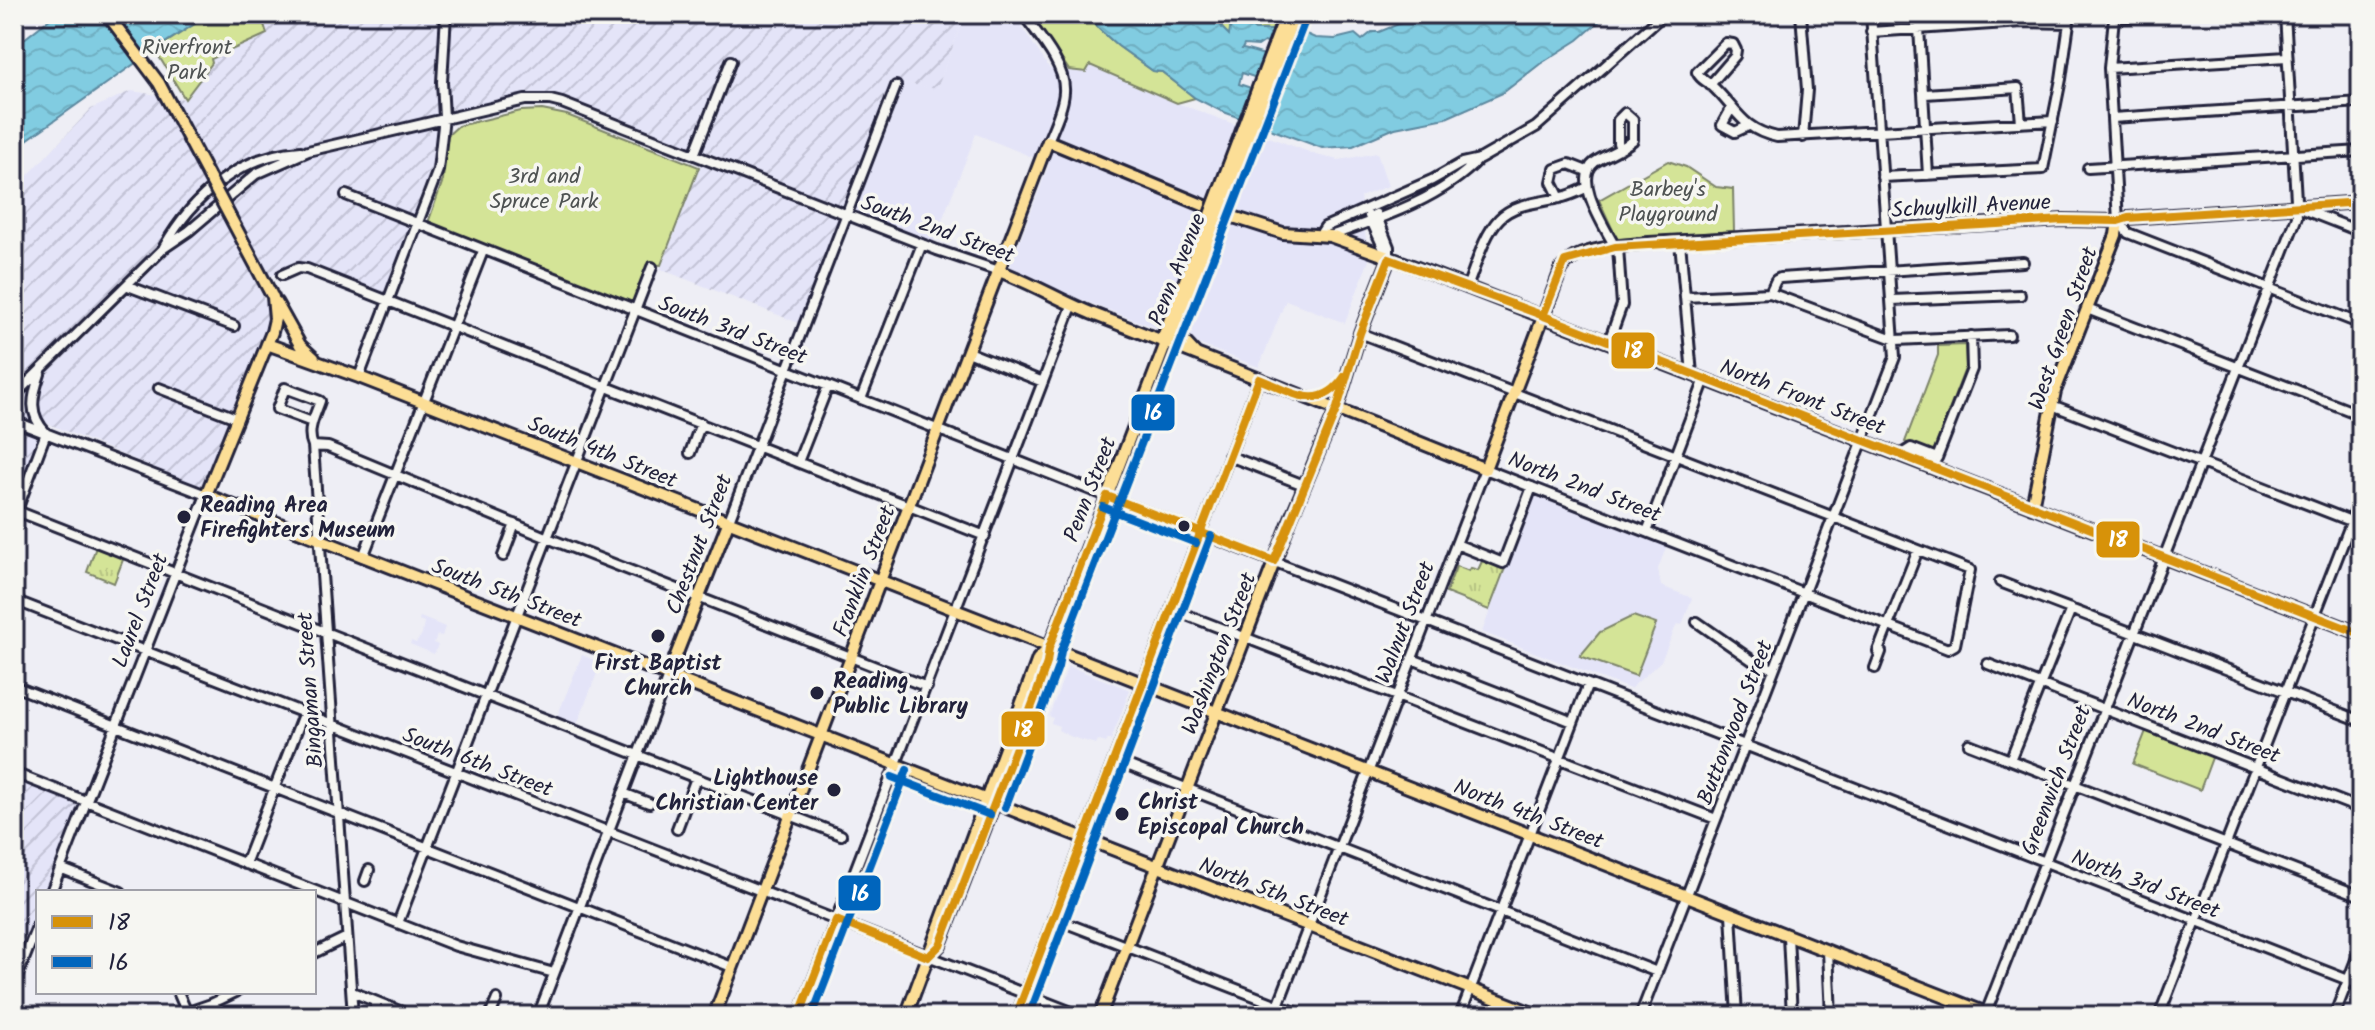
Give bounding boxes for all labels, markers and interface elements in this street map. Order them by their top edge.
park label: Riverfront Park [142,31,233,91]
park label: 3rd and Spruce Park [490,160,599,220]
park label: Barbey's Playground [1619,173,1718,233]
street label: South 2nd Street [855,186,1019,275]
street label: Schuylkill Avenue [1891,186,2052,229]
street label: Penn Avenue [1140,208,1217,332]
street label: West Green Street [2020,242,2109,415]
street label: South 3rd Street [653,287,812,376]
line badge: 18 [1610,331,1656,370]
text: 18 [1623,335,1644,370]
street label: North Front Street [1714,351,1890,446]
line badge: 16 [1130,393,1176,432]
text: 16 [1144,397,1162,432]
street label: South 4th Street [522,407,683,499]
street label: Penn Street [1055,432,1128,547]
street label: North 2nd Street [1503,443,1666,534]
street label: Chestnut Street [657,469,743,620]
place label: Reading Area Firefighters Museum [200,489,395,549]
street label: Franklin Street [824,501,907,643]
marker: Reading Area Firefighters Museum [175,508,193,526]
unlabelled marker [1176,518,1192,534]
line badge: 18 [2095,520,2141,559]
text: 18 [2108,524,2129,559]
street label: Laurel Street [103,548,179,673]
street label: South 5th Street [426,550,587,639]
street label: Walnut Street [1367,556,1446,689]
street label: Washington Street [1173,567,1267,740]
street label: Bingaman Street [289,610,334,769]
marker: First Baptist Church [649,627,667,645]
street label: Buttonwood Street [1689,635,1784,810]
place label: First Baptist Church [595,647,723,707]
place label: Reading Public Library [833,665,968,725]
marker: Reading Public Library [808,684,826,702]
street label: North 2nd Street [2122,684,2285,775]
street label: Greenwich Street [2013,700,2102,861]
line badge: 18 [1000,710,1046,748]
text: 18 [1013,714,1034,749]
street label: South 6th Street [397,719,558,808]
place label: Lighthouse Christian Center [655,762,819,822]
street label: North 4th Street [1448,771,1609,860]
marker: Lighthouse Christian Center [825,781,843,799]
place label: Christ Episcopal Church [1138,786,1304,846]
marker: Christ Episcopal Church [1113,805,1131,823]
street label: North 3rd Street [2066,841,2225,930]
street label: North 5th Street [1193,849,1354,938]
line badge: 16 [837,874,882,912]
text: 16 [851,878,869,913]
legend [36,890,316,994]
text: 18 [108,904,131,943]
text: 16 [108,944,129,983]

